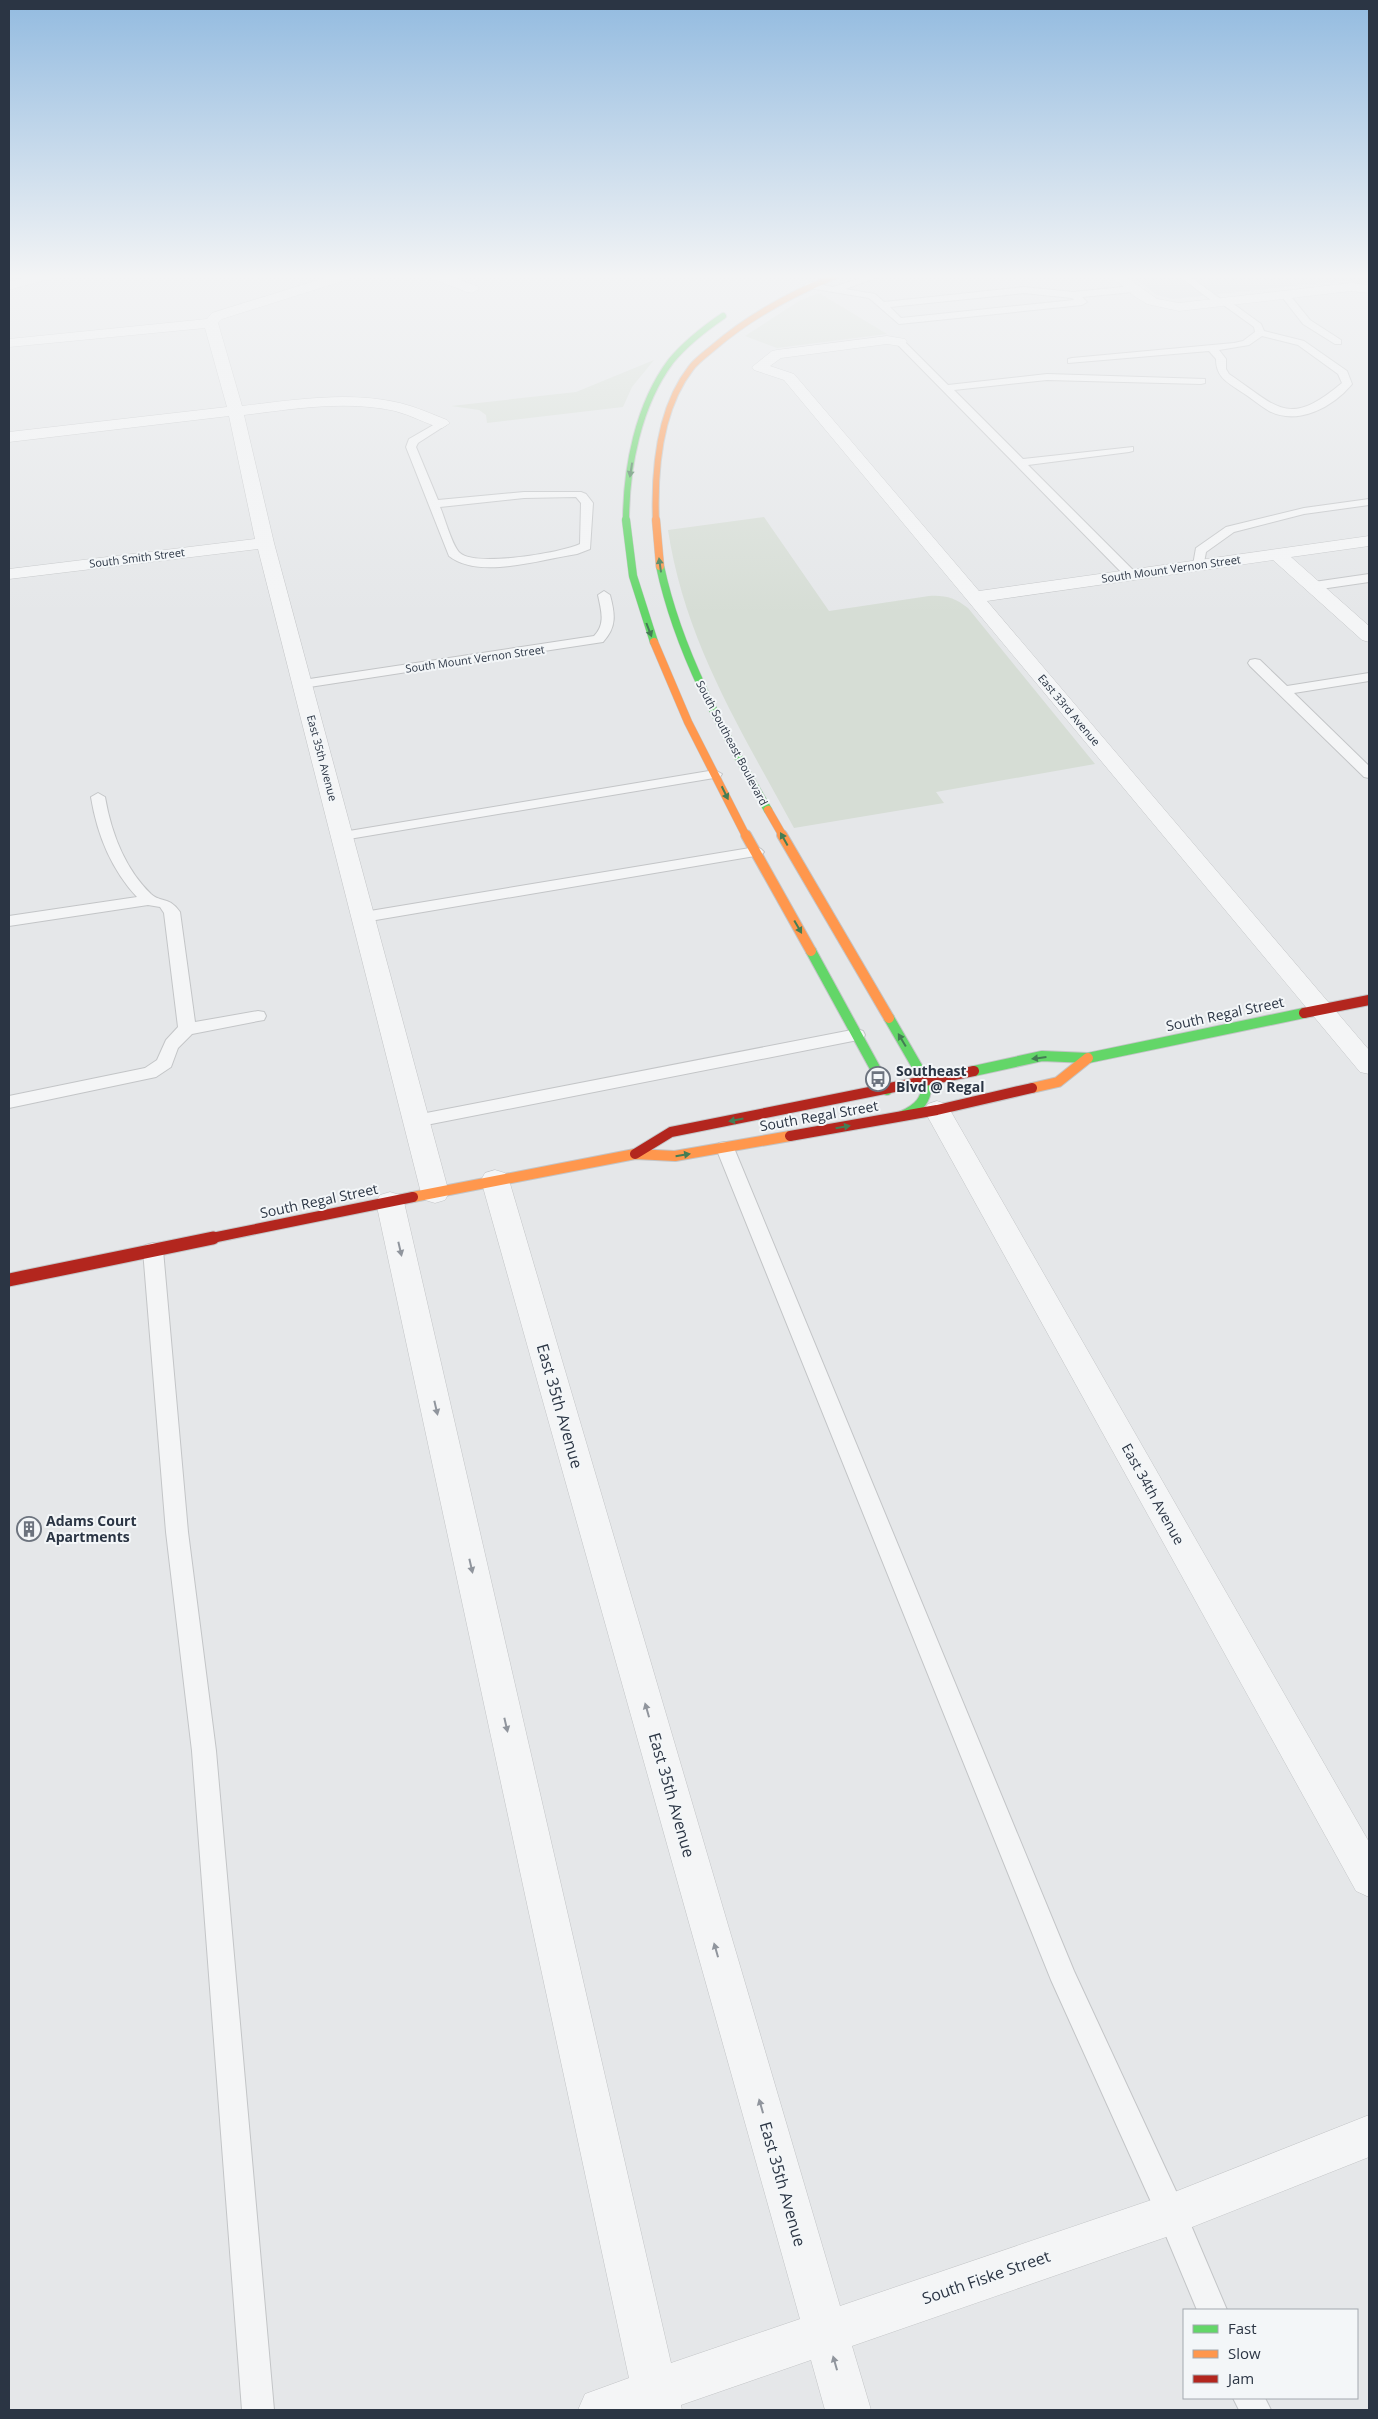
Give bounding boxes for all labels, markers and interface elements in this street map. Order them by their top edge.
one-way arrow [627,463,635,479]
street label: South Smith Street [88,544,186,571]
street label: South Mount Vernon Street [1100,551,1242,586]
one-way arrow [656,557,664,573]
one-way arrow [645,623,653,638]
street label: South Mount Vernon Street [404,641,546,676]
street label: East 33rd Avenue [1035,671,1104,749]
street label: South Southeast Boulevard [693,678,772,808]
street label: East 35th Avenue [304,713,341,803]
one-way arrow [721,786,729,800]
one-way arrow [780,832,788,846]
one-way arrow [793,920,802,934]
street label: South Regal Street [1164,992,1286,1035]
one-way arrow [897,1033,906,1046]
one-way arrow [1031,1054,1047,1062]
place label: Southeast Blvd @ Regal [896,1061,984,1096]
bus stop icon: Southeast Blvd @ Regal [865,1066,891,1092]
street label: South Regal Street [758,1096,880,1135]
one-way arrow [728,1116,744,1124]
one-way arrow [836,1122,852,1130]
one-way arrow [676,1150,692,1158]
street label: South Regal Street [258,1179,380,1222]
one-way arrow [396,1242,404,1257]
street label: East 35th Avenue [532,1341,588,1471]
one-way arrow [432,1400,440,1416]
street label: East 34th Avenue [1118,1440,1189,1548]
place label: Adams Court Apartments [46,1511,137,1546]
building icon: Adams Court Apartments [16,1516,42,1542]
one-way arrow [467,1559,475,1574]
one-way arrow [643,1702,651,1717]
one-way arrow [502,1718,510,1733]
street label: East 35th Avenue [644,1730,700,1860]
one-way arrow [712,1942,720,1957]
one-way arrow [757,2099,765,2114]
street label: East 35th Avenue [755,2119,811,2249]
street label: South Fiske Street [919,2245,1053,2309]
legend [1183,2309,1358,2399]
text: Fast [1228,2318,1257,2338]
text: Slow [1228,2343,1261,2363]
one-way arrow [830,2356,838,2371]
text: Jam [1226,2368,1254,2388]

